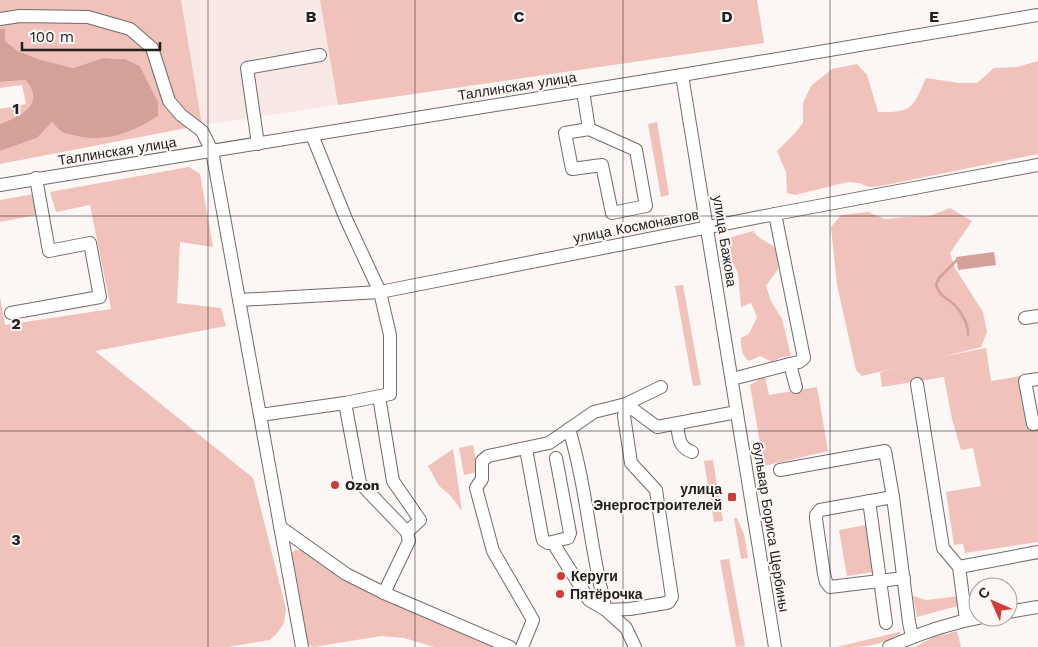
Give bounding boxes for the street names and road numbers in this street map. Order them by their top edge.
street label: Таллинская улица [457,69,578,103]
street label: Таллинская улица [57,134,178,168]
street label: улица Бажова [710,194,740,288]
street label: улица Космонавтов [572,206,700,246]
street label: бульвар Бориса Щербины [750,441,792,613]

